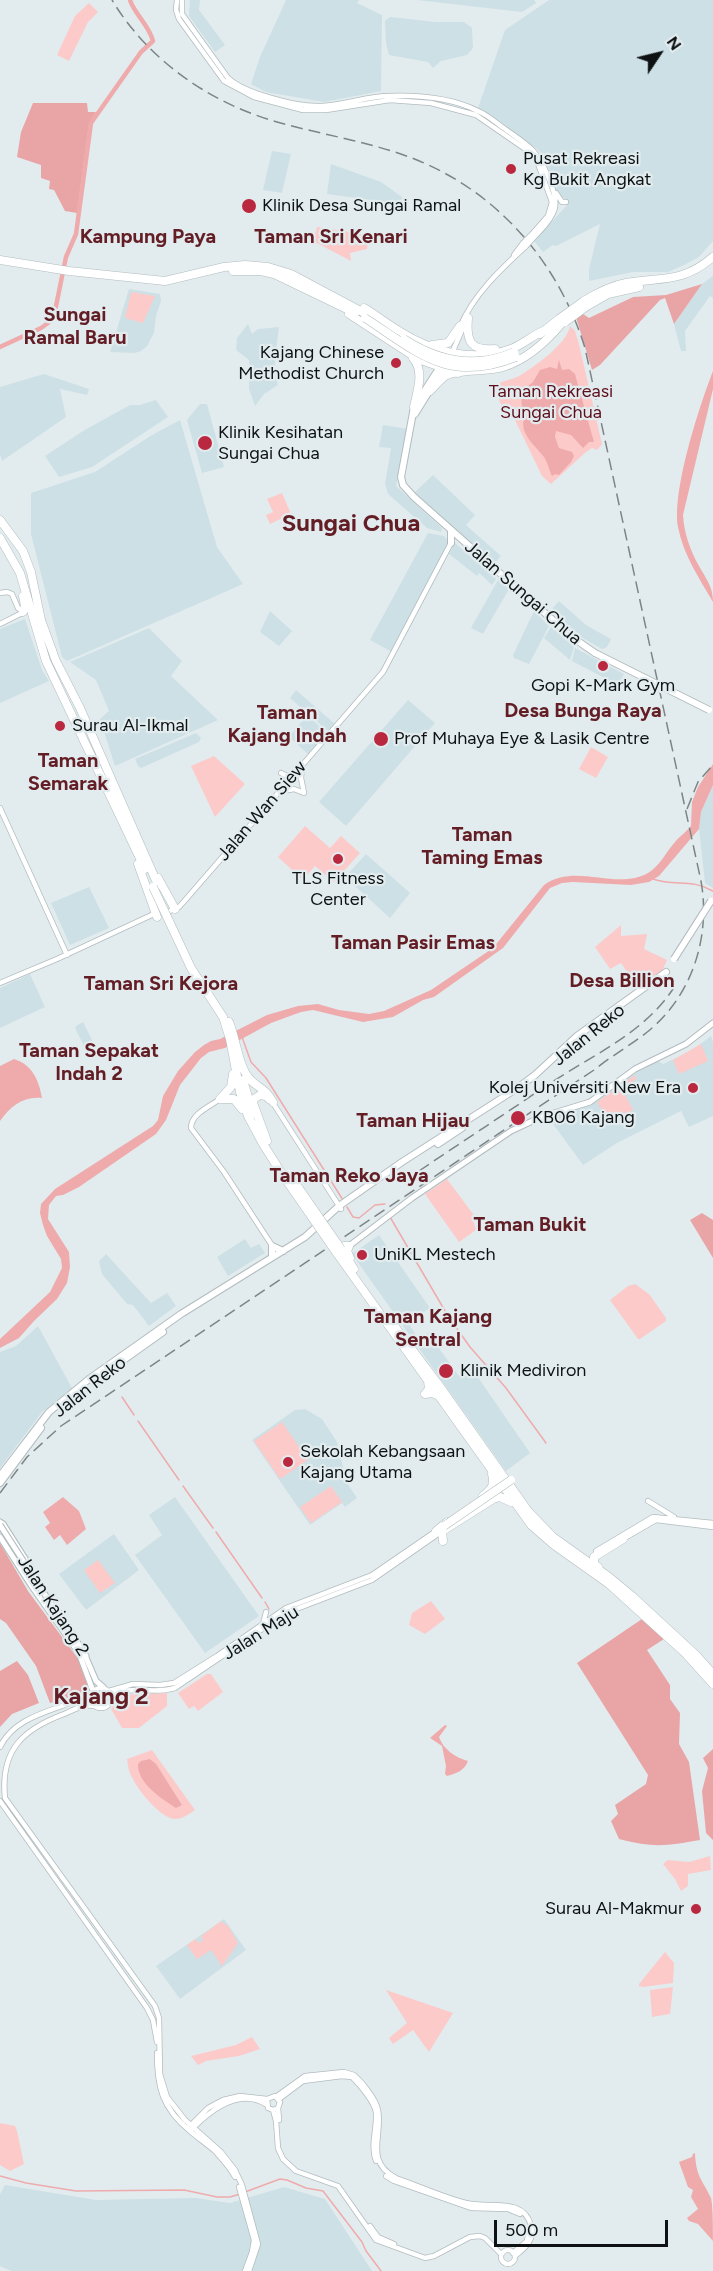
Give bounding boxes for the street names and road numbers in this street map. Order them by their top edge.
street label: Jalan Sungai Chua [460,536,586,650]
street label: Jalan Wan Siew [213,757,311,865]
street label: Jalan Reko [549,999,629,1071]
street label: Jalan Reko [49,1352,131,1422]
street label: Jalan Kajang 2 [13,1552,93,1660]
street label: Jalan Maju [219,1601,303,1665]

